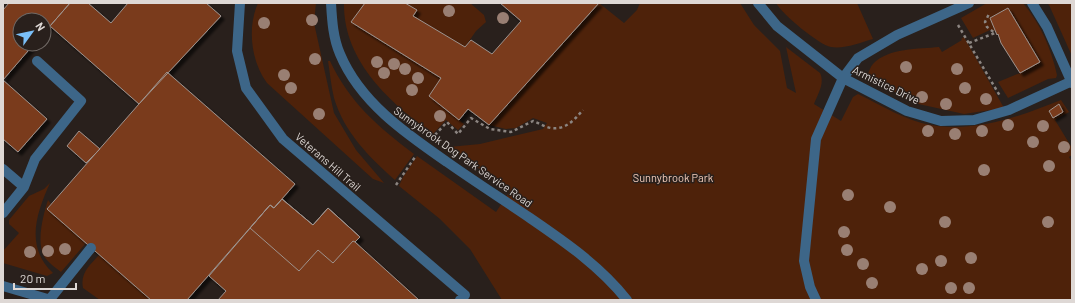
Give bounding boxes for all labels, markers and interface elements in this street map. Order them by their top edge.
north arrow [12,12,52,52]
text: N [33,20,48,33]
street label: Armistice Drive [851,63,922,106]
street label: Sunnybrook Dog Park Service Road [391,104,535,210]
street label: Veterans Hill Trail [293,130,364,194]
park label: Sunnybrook Park [633,171,714,184]
scale bar [14,265,76,291]
text: 20 m [20,271,46,285]

